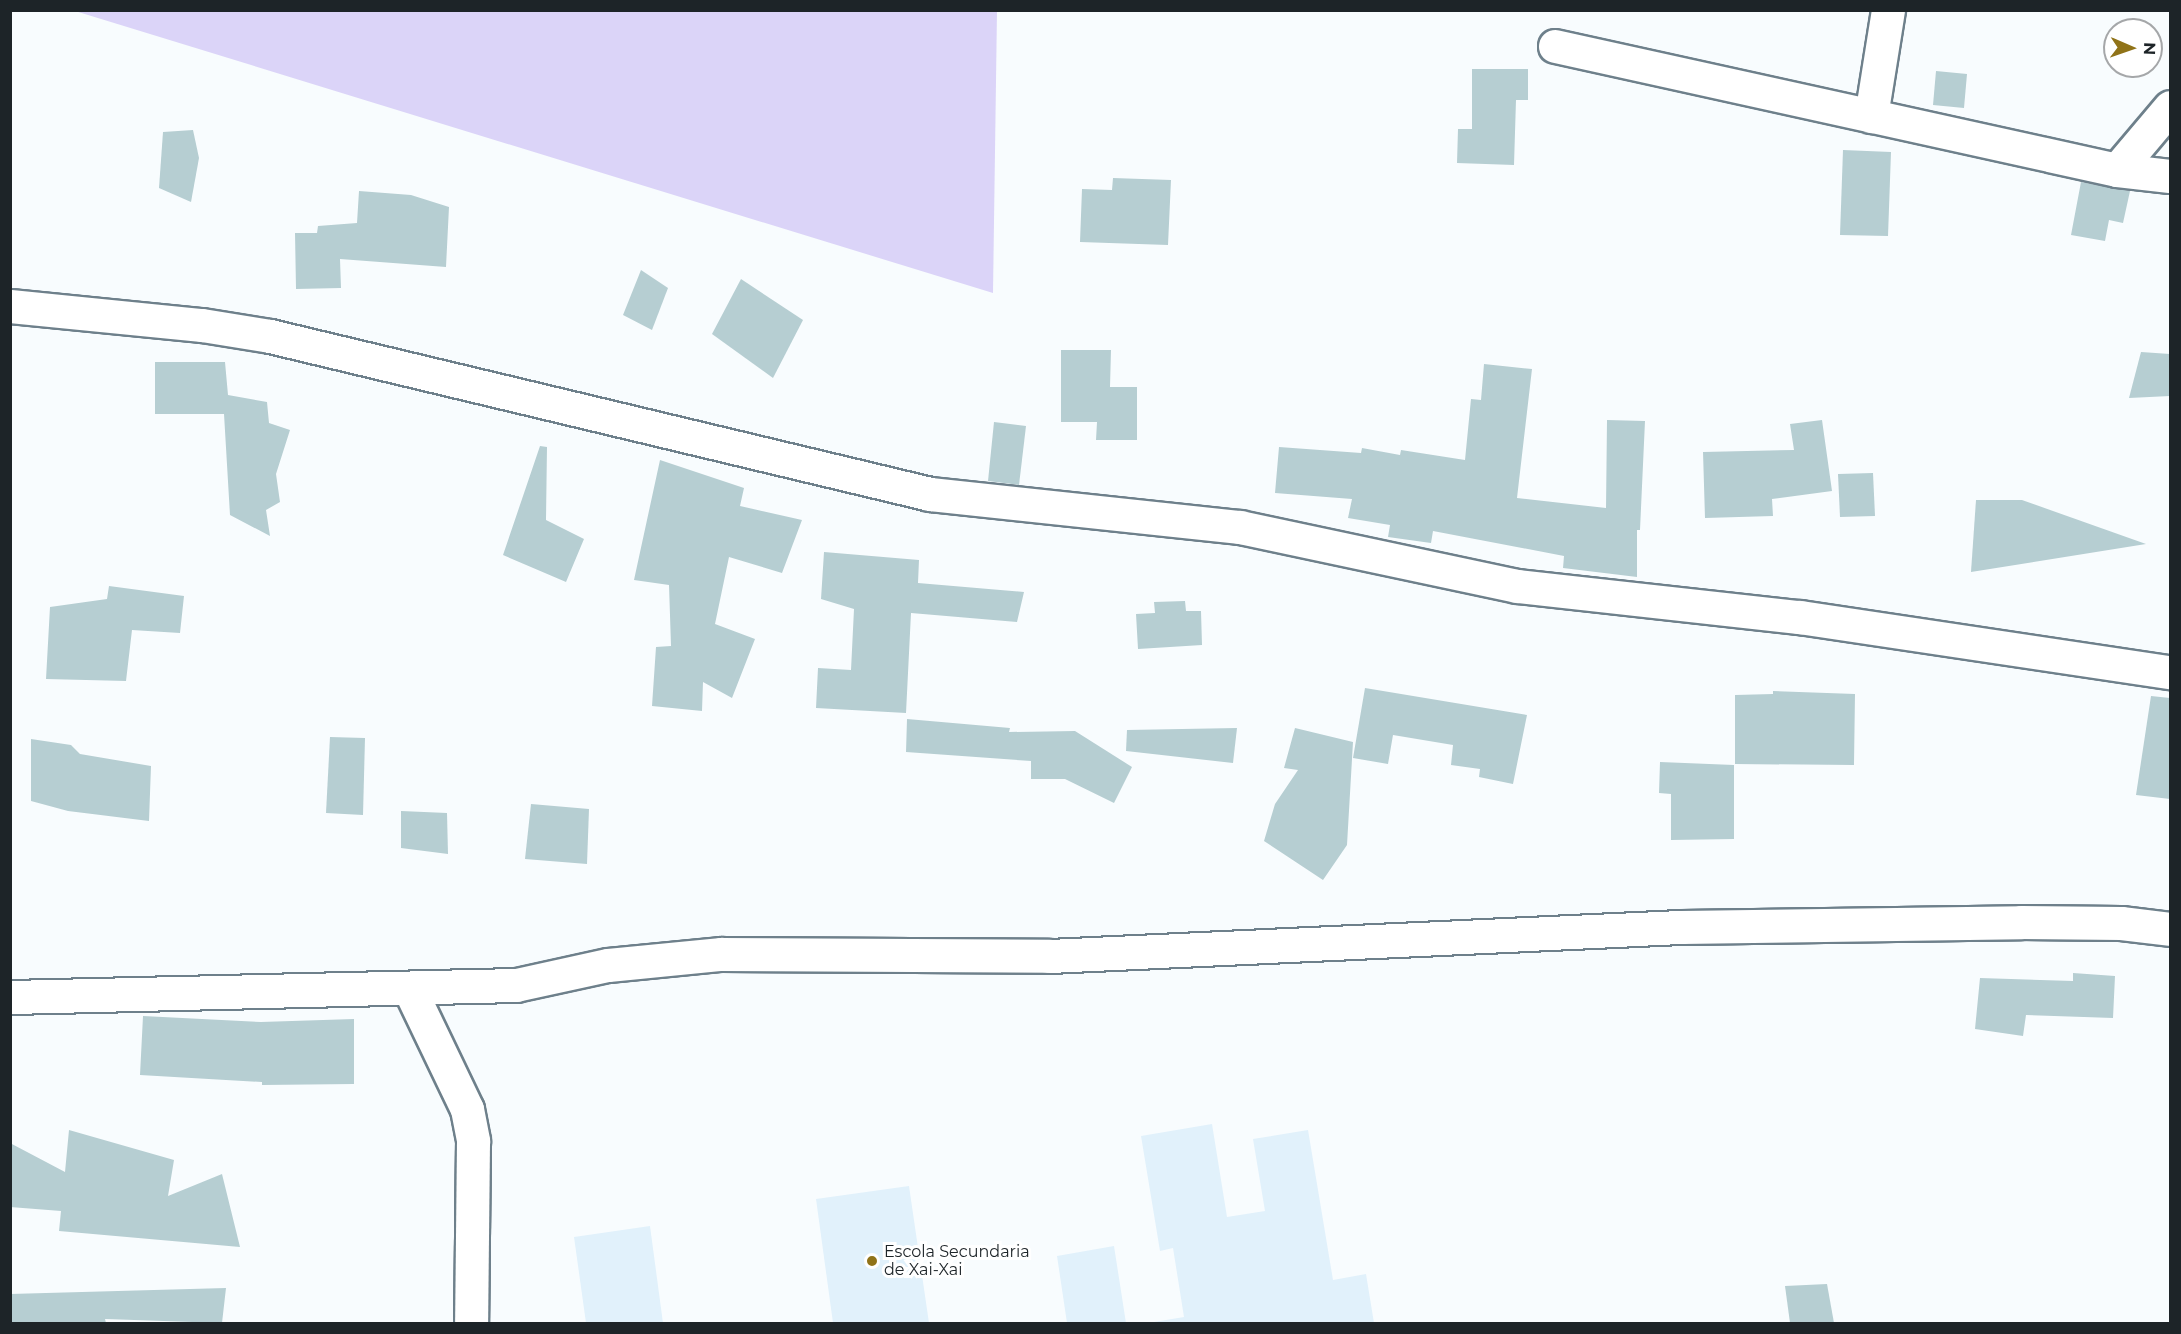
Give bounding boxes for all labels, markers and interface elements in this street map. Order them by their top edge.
north arrow [2103,18,2163,78]
text: N [2140,42,2159,55]
place label: Escola Secundaria de Xai-Xai [884,1242,1030,1280]
marker: Escola Secundaria de Xai-Xai [865,1254,879,1268]

